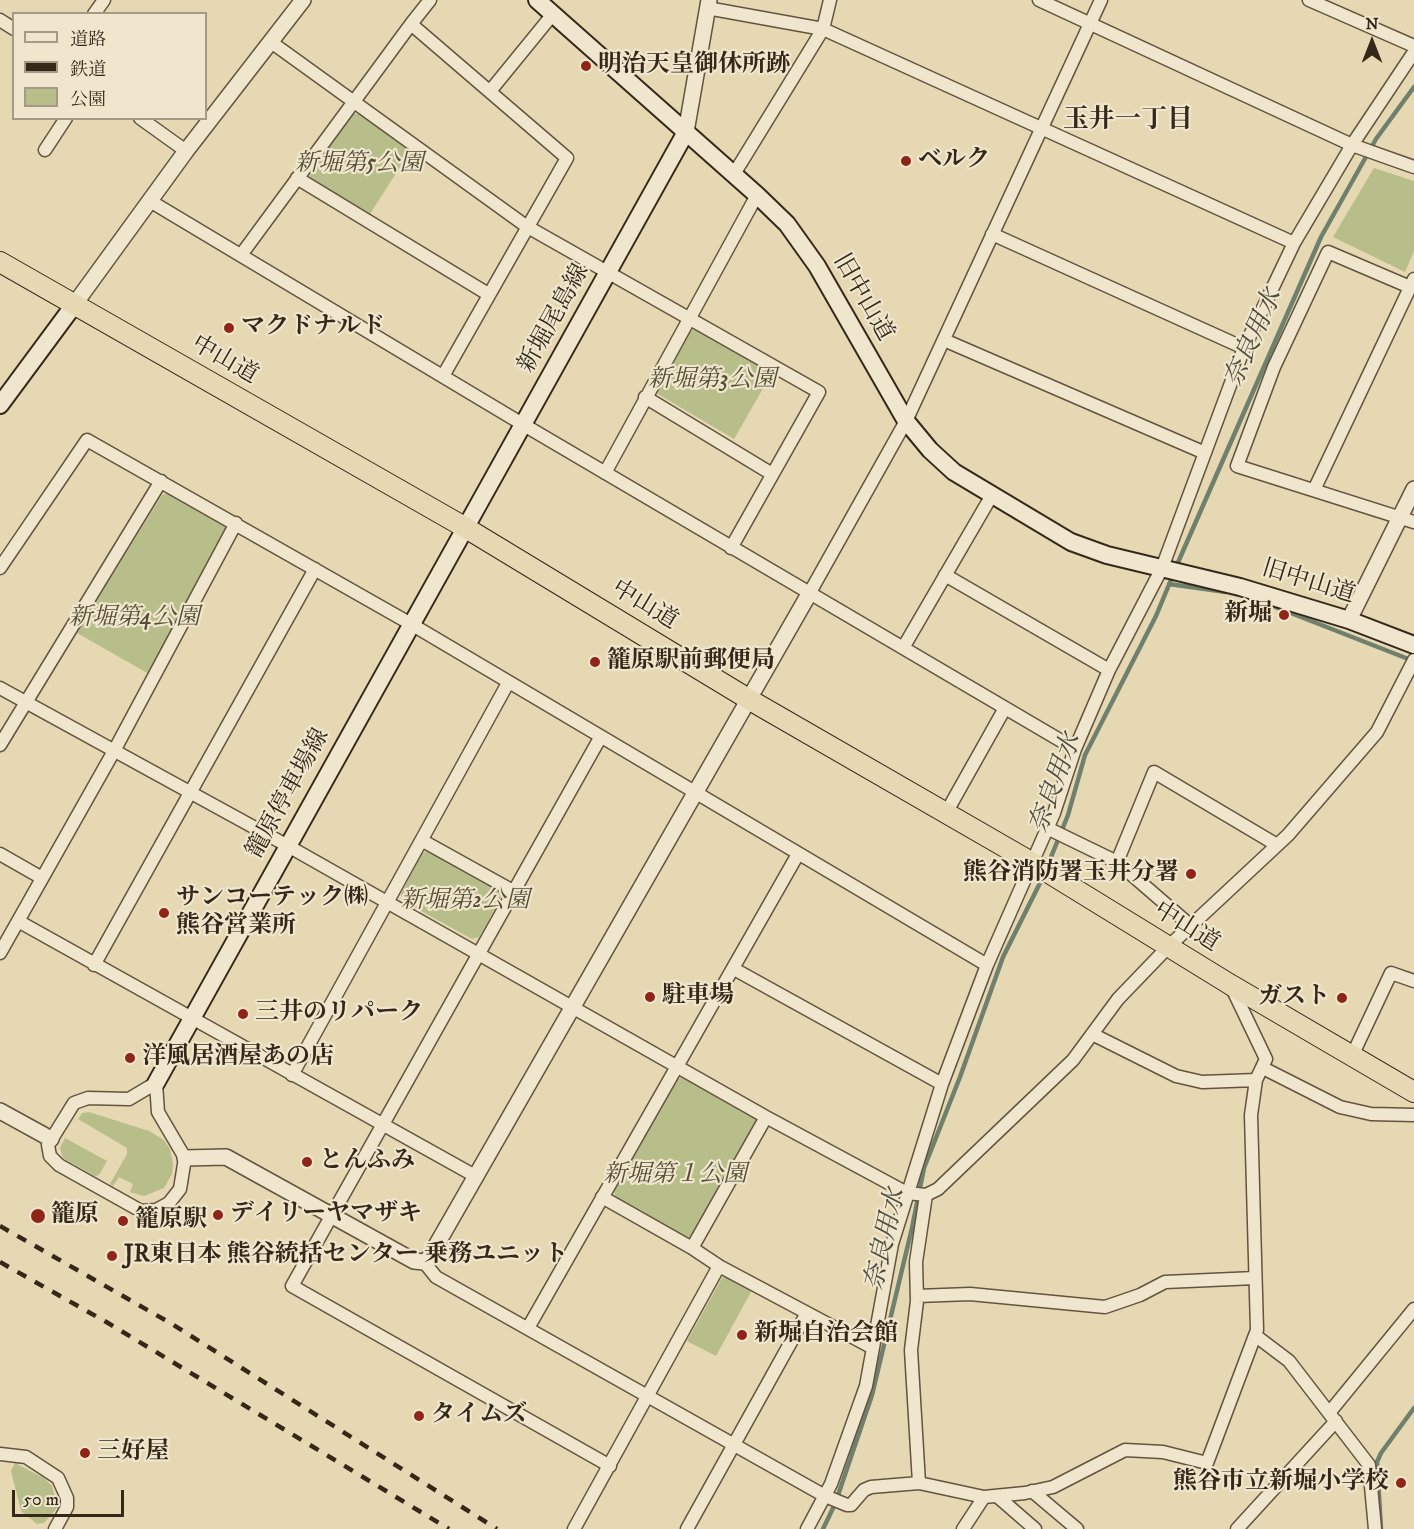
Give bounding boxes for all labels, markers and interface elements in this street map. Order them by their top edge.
legend [12,12,207,120]
north arrow [1342,12,1402,72]
text: N [1365,14,1379,34]
text: 道路 [70,29,106,51]
place label: 明治天皇御休所跡 [598,52,790,80]
text: 鉄道 [70,59,106,81]
marker: 明治天皇御休所跡 [579,59,593,73]
text: 公園 [70,89,106,111]
district label: 玉井一丁目 [1063,106,1193,138]
place label: ベルク [918,147,990,175]
park label: 新堀第5公園 [294,151,424,179]
marker: ベルク [899,154,913,168]
street label: 旧中山道 [826,249,898,347]
street label: 新堀尾島線 [513,260,597,378]
water label: 奈良用水 [1220,285,1290,393]
place label: マクドナルド [241,314,385,342]
marker: マクドナルド [222,321,236,335]
street label: 中山道 [186,331,262,391]
park label: 新堀第3公園 [647,367,777,395]
street label: 旧中山道 [1258,555,1358,611]
street label: 中山道 [606,575,682,637]
place label: 新堀 [1224,601,1272,629]
park label: 新堀第4公園 [68,605,200,633]
marker: 新堀 [1277,608,1291,622]
place label: 籠原駅前郵便局 [607,648,775,676]
marker: 籠原駅前郵便局 [588,655,602,669]
street label: 籠原停車場線 [241,724,337,864]
water label: 奈良用水 [1025,730,1089,838]
place label: 熊谷消防署玉井分署 [963,860,1179,888]
marker: 熊谷消防署玉井分署 [1184,867,1198,881]
place label: サンコーテック㈱ 熊谷営業所 [176,885,368,941]
park label: 新堀第2公園 [400,888,530,916]
street label: 中山道 [1148,897,1224,959]
marker: サンコーテック㈱ 熊谷営業所 [157,906,171,920]
place label: 駐車場 [662,983,734,1011]
place label: ガスト [1258,984,1330,1012]
marker: 駐車場 [643,990,657,1004]
marker: ガスト [1335,991,1349,1005]
place label: 三井のリパーク [255,1000,423,1028]
marker: 三井のリパーク [236,1007,250,1021]
place label: 洋風居酒屋あの店 [142,1044,334,1072]
marker: 洋風居酒屋あの店 [123,1051,137,1065]
place label: とんふみ [319,1148,415,1176]
marker: とんふみ [300,1155,314,1169]
park label: 新堀第１公園 [603,1162,747,1190]
water label: 奈良用水 [860,1186,914,1294]
place label: デイリーヤマザキ [230,1201,422,1229]
place label: 籠原 [51,1202,99,1230]
marker: 籠原 [29,1207,47,1225]
place label: 籠原駅 [135,1207,207,1235]
marker: デイリーヤマザキ [211,1208,225,1222]
marker: 籠原駅 [116,1214,130,1228]
place label: JR東日本 熊谷統括センター 乗務ユニット [124,1242,568,1270]
marker: JR東日本 熊谷統括センター 乗務ユニット [105,1249,119,1263]
place label: 新堀自治会館 [754,1321,898,1349]
marker: 新堀自治会館 [735,1328,749,1342]
place label: タイムズ [431,1402,527,1430]
marker: タイムズ [412,1409,426,1423]
place label: 三好屋 [97,1439,169,1467]
marker: 三好屋 [78,1446,92,1460]
place label: 熊谷市立新堀小学校 [1173,1469,1389,1497]
marker: 熊谷市立新堀小学校 [1394,1476,1408,1490]
scale bar [15,1478,128,1516]
text: 50 m [23,1489,59,1511]

